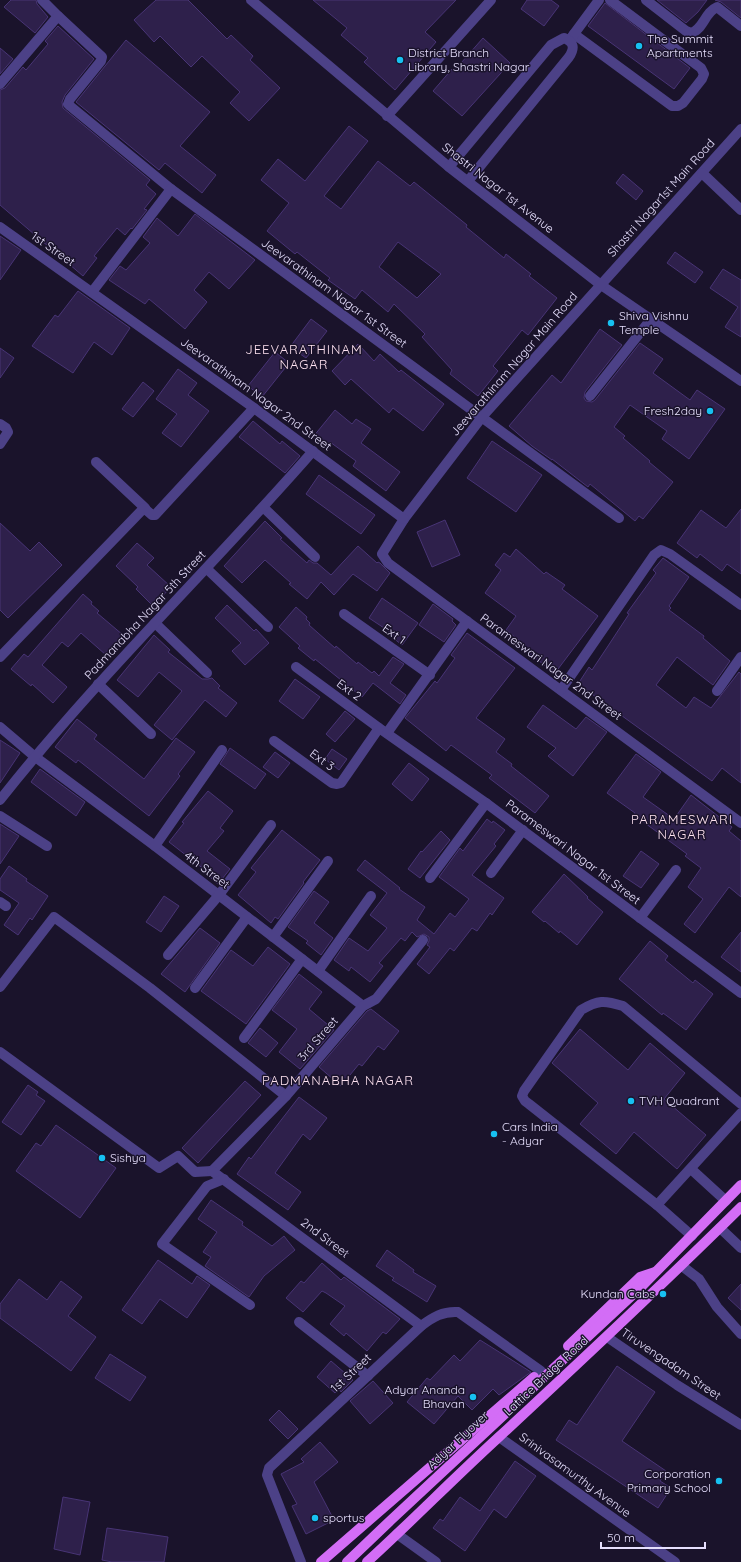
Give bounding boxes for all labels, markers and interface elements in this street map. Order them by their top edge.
place label: The Summit Apartments [647,31,713,60]
marker: The Summit Apartments [634,41,644,51]
place label: District Branch Library, Shastri Nagar [408,45,530,74]
marker: District Branch Library, Shastri Nagar [395,55,405,65]
street label: Shastri Nagar1st Main Road [604,136,718,260]
street label: Shastri Nagar 1st Avenue [439,139,557,236]
street label: 1st Street [28,228,78,269]
street label: Jeevarathinam Nagar 1st Street [259,235,410,351]
street label: Jeevarathinam Nagar Main Road [447,289,580,439]
place label: Shiva Vishnu Temple [619,308,689,337]
marker: Shiva Vishnu Temple [606,318,616,328]
street label: Jeevarathinam Nagar 2nd Street [178,334,335,453]
district label: JEEVARATHINAM NAGAR [245,341,363,372]
place label: Fresh2day [644,403,702,418]
marker: Fresh2day [705,406,715,416]
street label: Padmanabha Nagar 5th Street [81,547,208,682]
street label: Parameswari Nagar 2nd Street [477,610,625,723]
street label: Ext 1 [380,620,409,647]
street label: Ext 2 [334,676,365,704]
street label: Ext 3 [307,746,338,774]
street label: Parameswari Nagar 1st Street [503,796,644,907]
district label: PARAMESWARI NAGAR [631,811,733,842]
street label: 4th Street [182,848,233,892]
street label: 3rd Street [294,1013,341,1064]
district label: PADMANABHA NAGAR [262,1072,414,1088]
place label: TVH Quadrant [639,1093,720,1108]
marker: TVH Quadrant [626,1096,636,1106]
place label: Cars India - Adyar [502,1119,558,1148]
marker: Cars India - Adyar [489,1129,499,1139]
place label: Sishya [110,1150,146,1165]
marker: Sishya [97,1153,107,1163]
street label: 2nd Street [298,1214,353,1261]
place label: Kundan Cabs [581,1286,655,1301]
marker: Kundan Cabs [658,1289,668,1299]
street label: Tiruvengadam Street [618,1325,724,1403]
street label: Lattice Bridge Road [500,1333,591,1419]
street label: 1st Street [327,1350,374,1395]
place label: Adyar Ananda Bhavan [385,1382,465,1411]
marker: Adyar Ananda Bhavan [468,1392,478,1402]
street label: Adyar Flyover [424,1407,492,1472]
street label: Srinivasamurthy Avenue [517,1429,634,1520]
place label: Corporation Primary School [627,1466,711,1495]
marker: Corporation Primary School [714,1476,724,1486]
place label: sportus [323,1510,365,1525]
marker: sportus [310,1513,320,1523]
scale bar [601,1524,705,1550]
text: 50 m [607,1530,635,1545]

